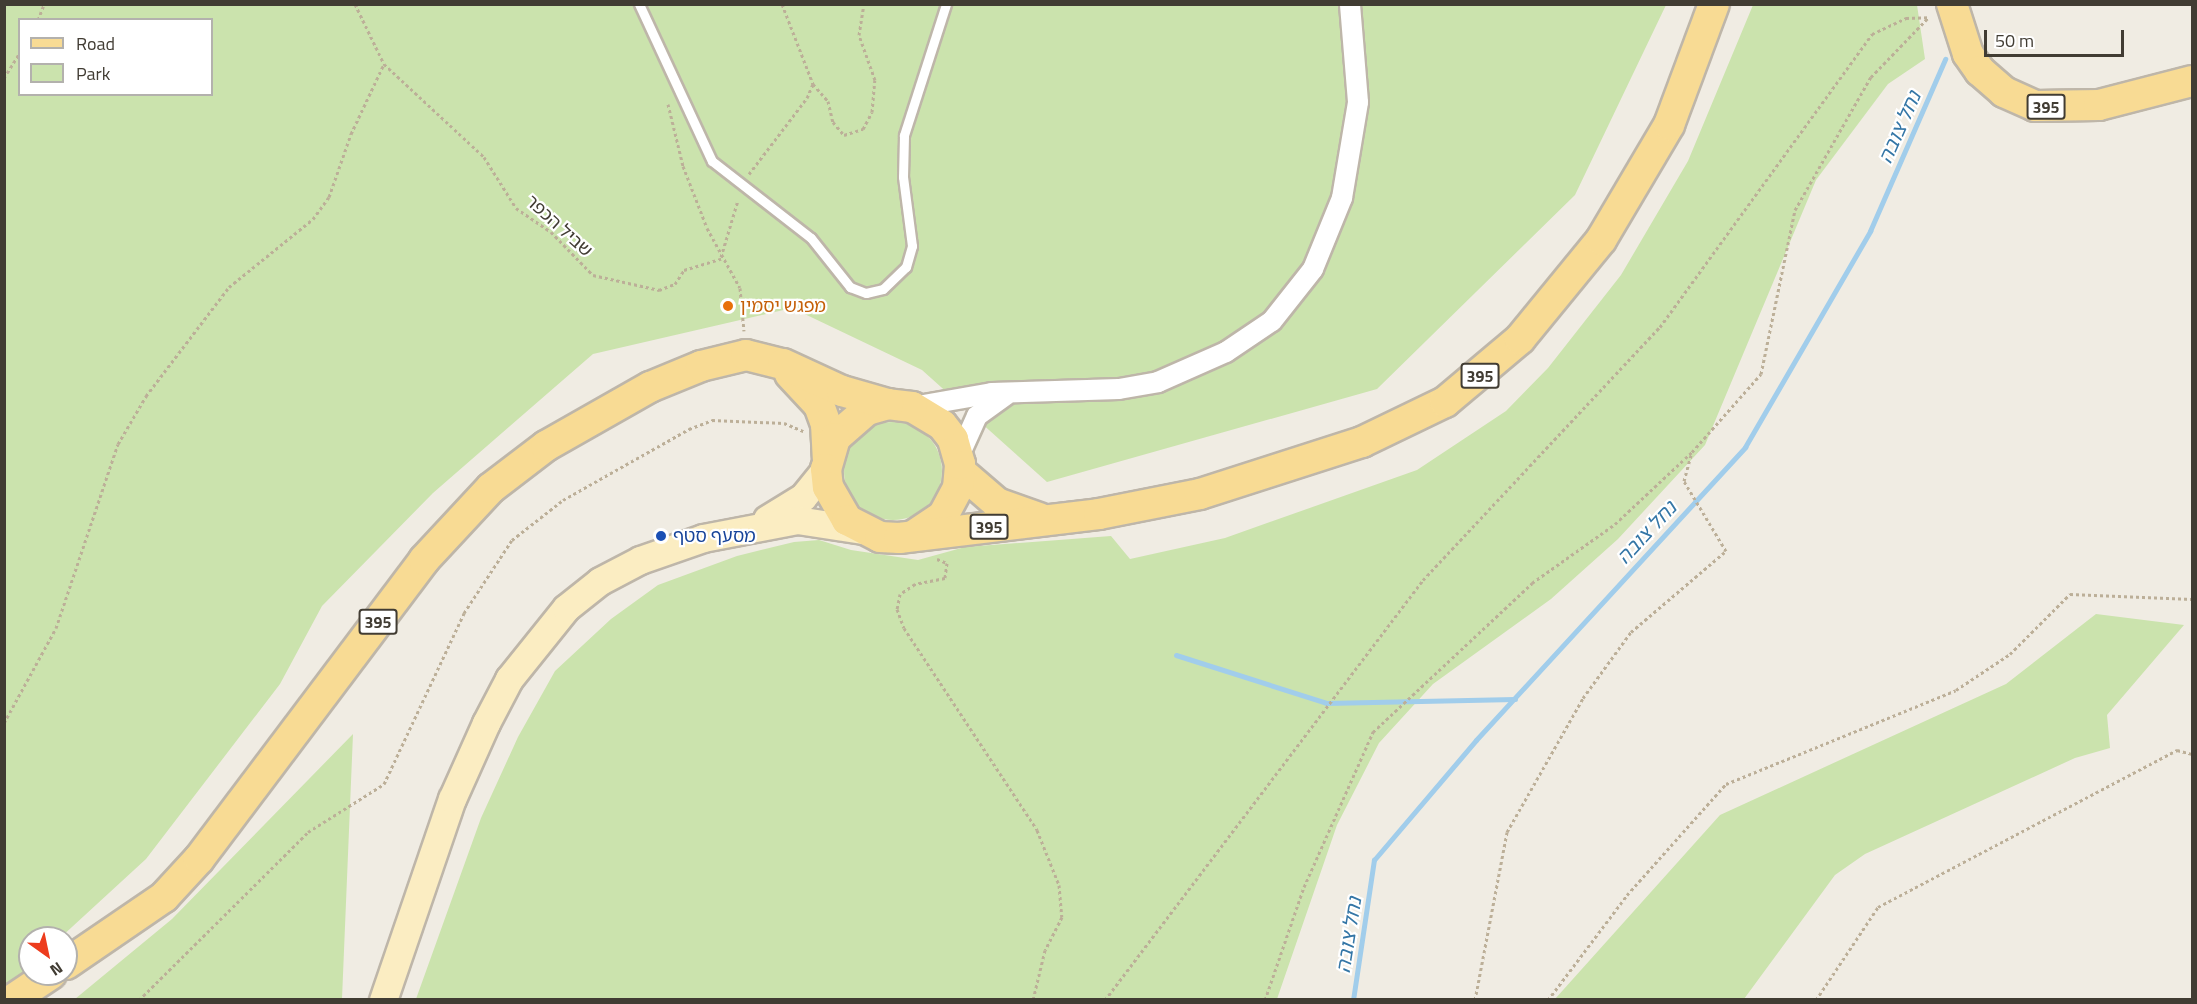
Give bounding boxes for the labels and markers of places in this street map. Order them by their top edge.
place label: מפגש יסמין [740,295,826,317]
marker: מפגש יסמין [721,299,735,313]
place label: מסעף סטף [673,525,756,547]
marker: מסעף סטף [654,529,668,543]

